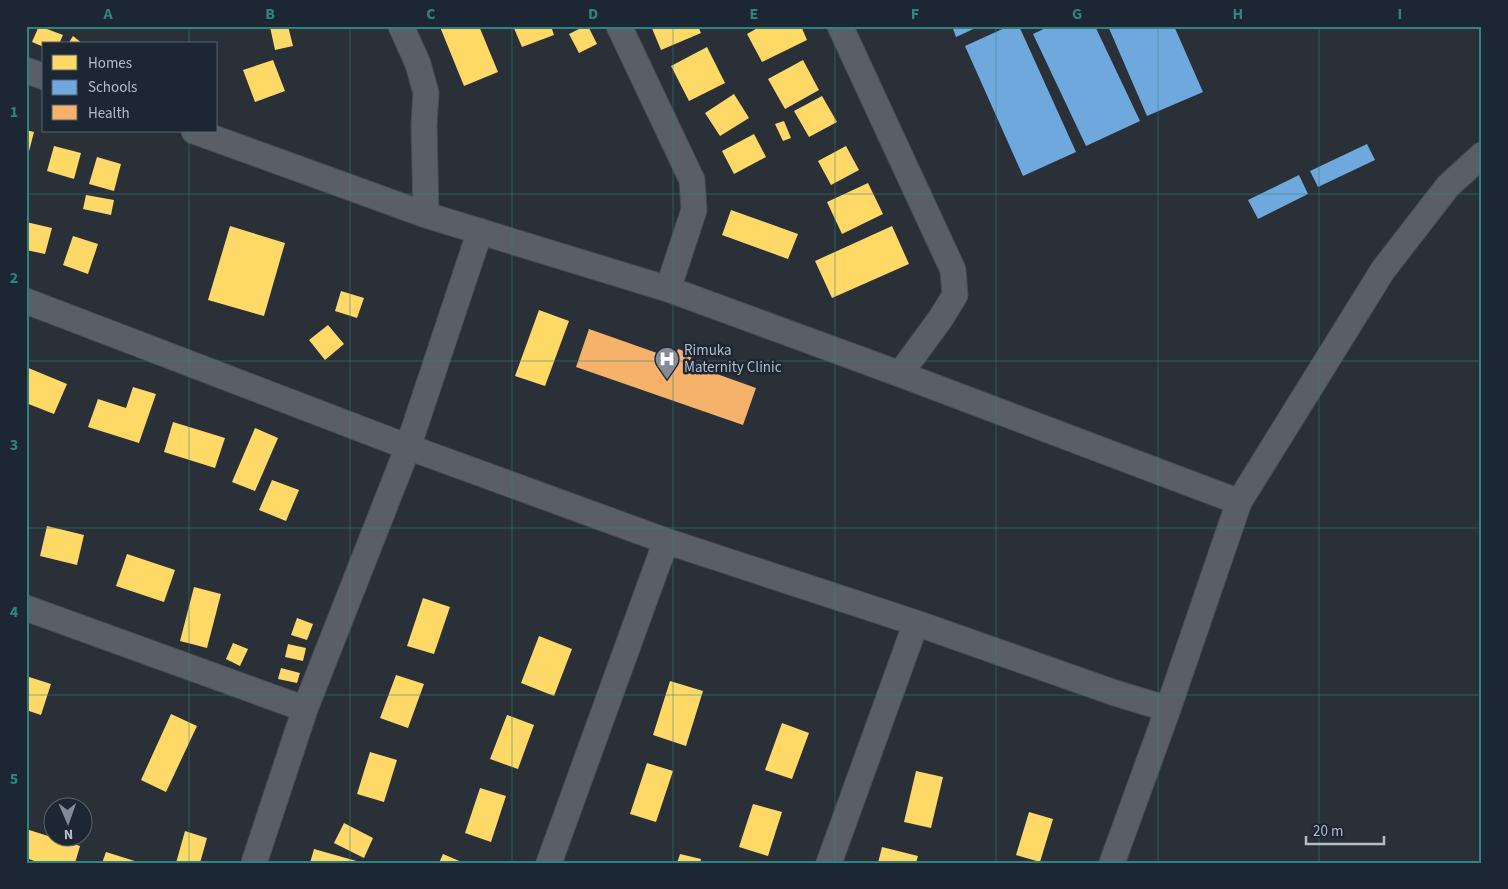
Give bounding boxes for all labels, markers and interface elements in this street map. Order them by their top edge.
text: A [102,3,113,25]
text: B [265,3,275,25]
text: C [426,3,436,25]
text: D [588,3,598,25]
text: E [750,3,758,25]
text: F [911,3,919,25]
text: G [1072,3,1082,25]
text: H [1233,3,1243,25]
text: I [1398,3,1402,25]
legend [42,42,218,132]
text: Homes [88,53,132,74]
text: Schools [88,77,137,98]
text: 1 [10,101,18,123]
text: Health [88,103,130,124]
text: 2 [10,267,18,289]
place label: Rimuka Maternity Clinic [684,340,782,378]
hospital icon: Rimuka Maternity Clinic [654,346,680,380]
text: 3 [10,434,18,456]
text: 4 [10,601,19,623]
text: 5 [10,768,18,790]
north arrow [42,796,92,846]
scale bar [1306,814,1383,846]
text: 20 m [1313,821,1343,842]
text: N [63,824,73,844]

